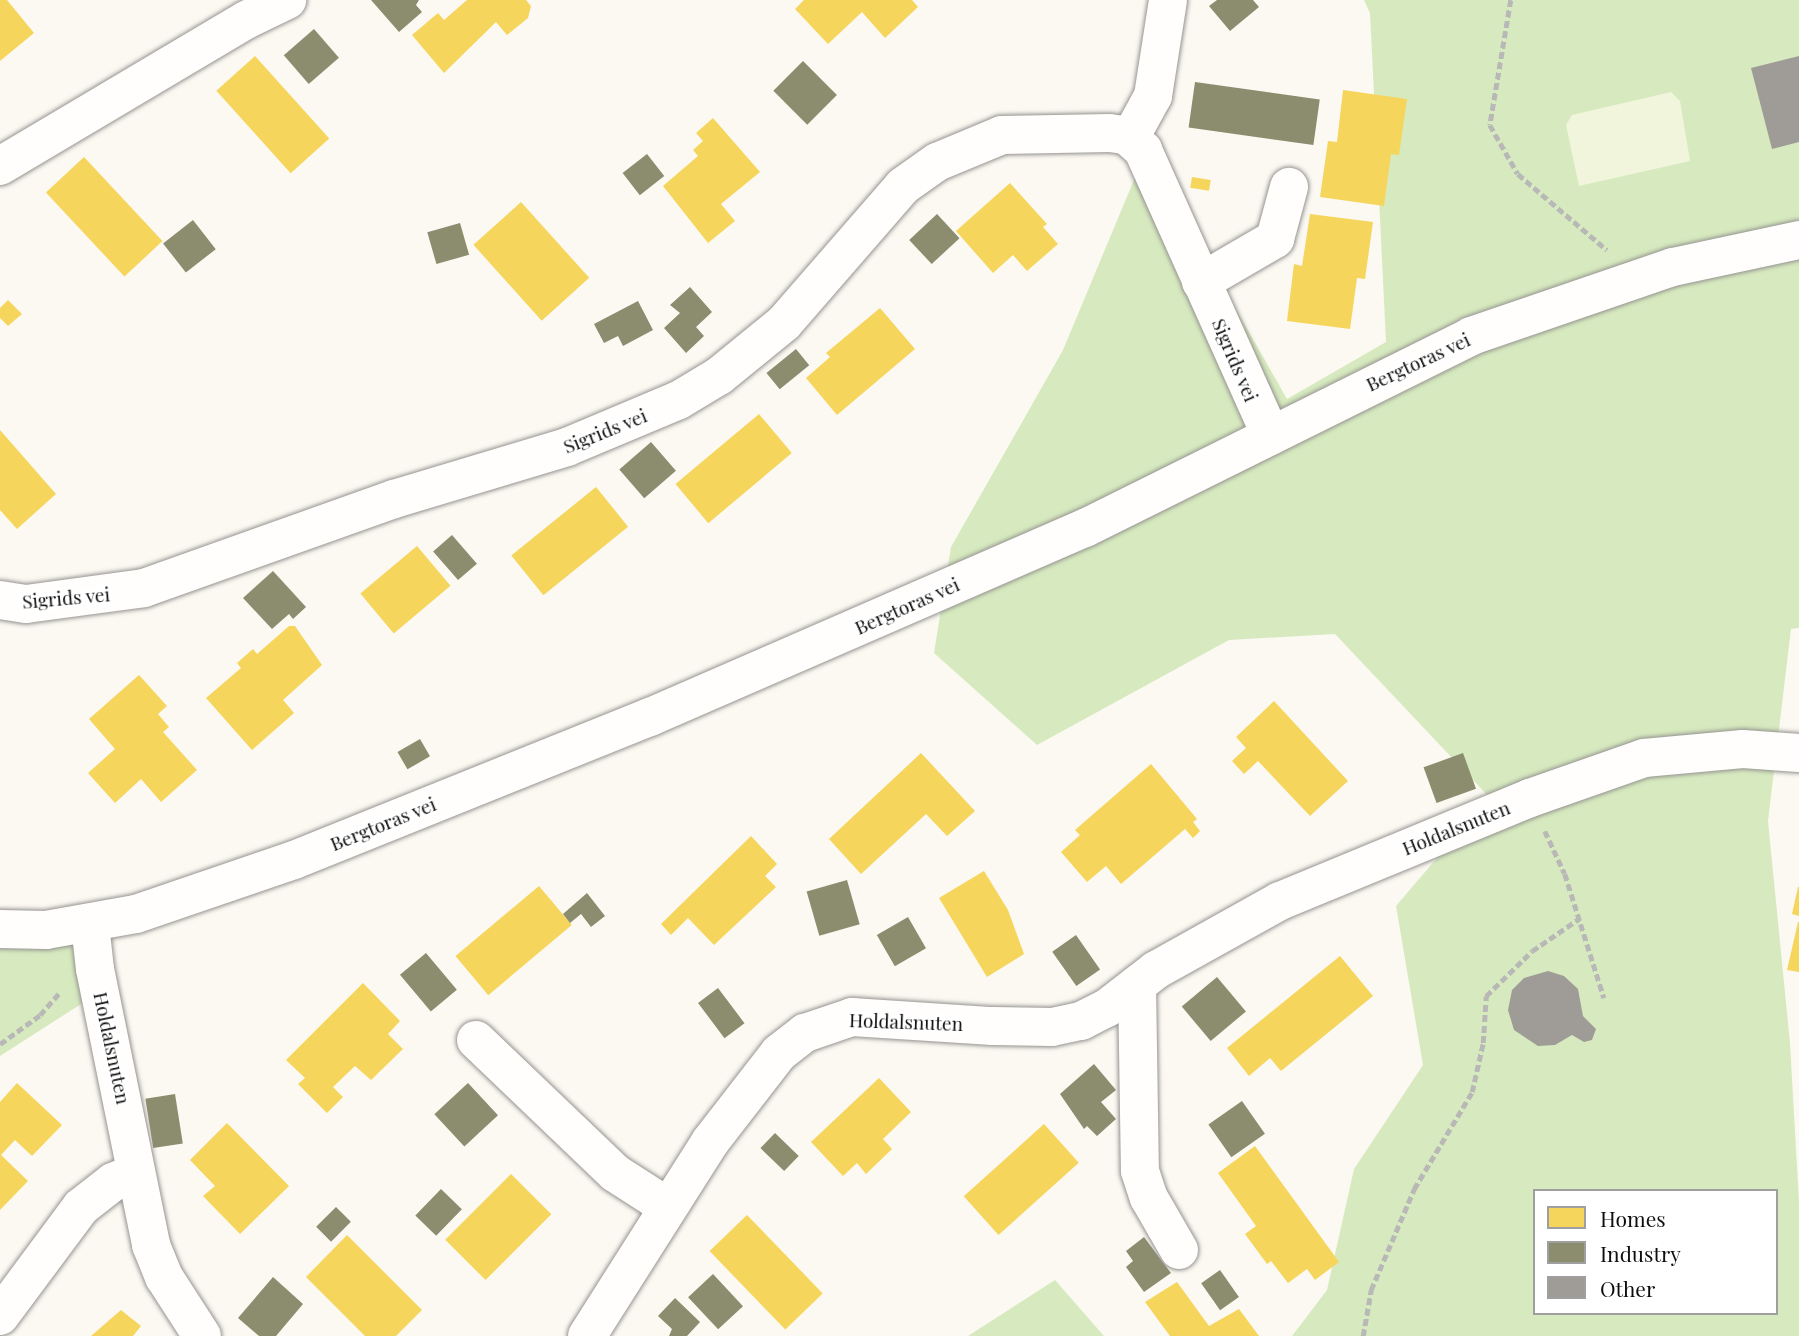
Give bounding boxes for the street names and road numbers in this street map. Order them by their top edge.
street label: Sigrids vei [1207,315,1263,405]
street label: Bergtoras vei [1362,328,1474,396]
street label: Sigrids vei [560,404,650,458]
street label: Bergtoras vei [851,573,963,639]
street label: Sigrids vei [21,583,111,613]
street label: Bergtoras vei [327,792,439,856]
street label: Holdalsnuten [1399,796,1513,860]
street label: Holdalsnuten [89,990,135,1106]
street label: Holdalsnuten [849,1009,963,1035]

